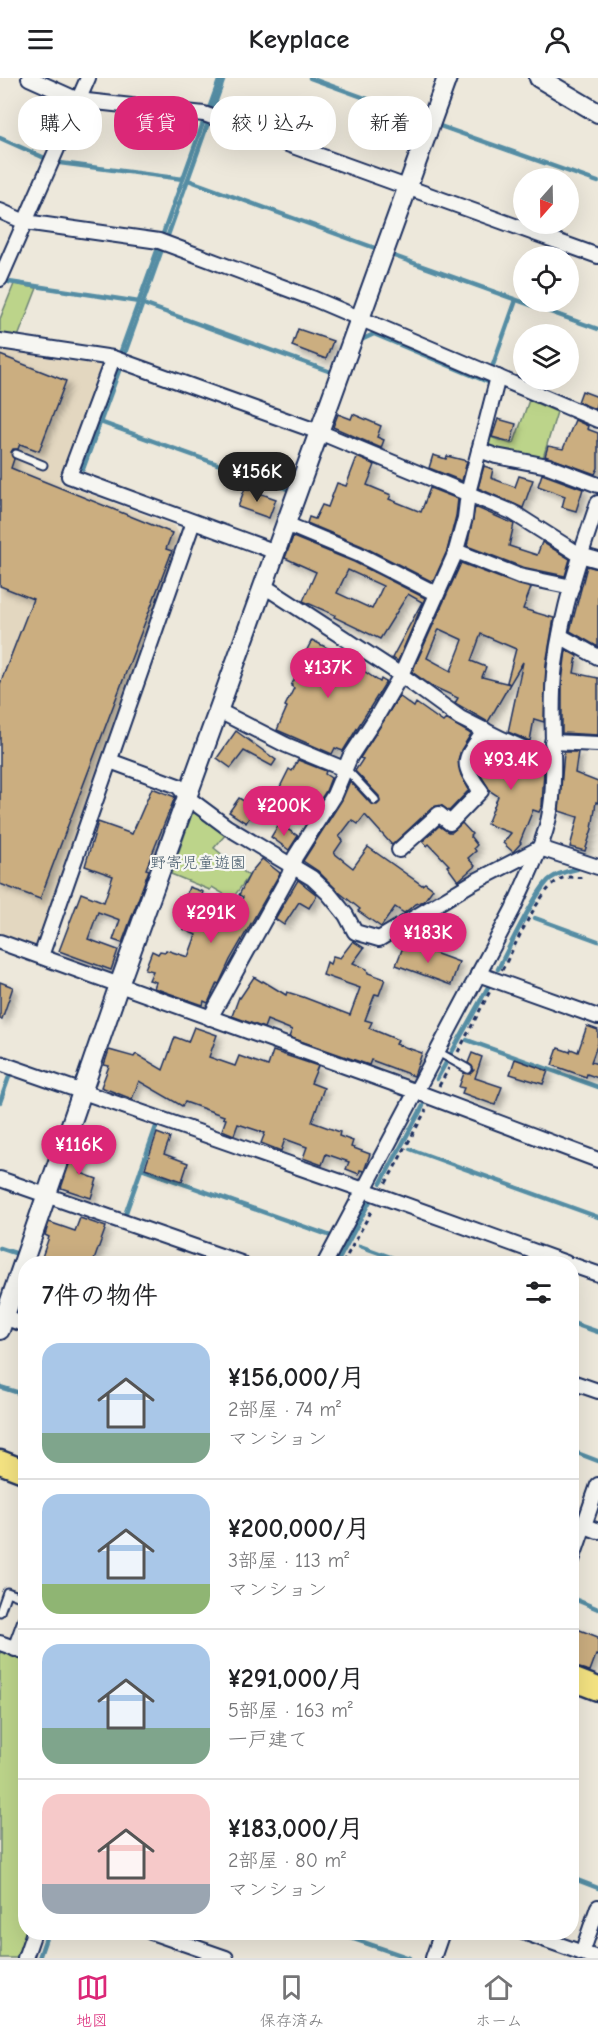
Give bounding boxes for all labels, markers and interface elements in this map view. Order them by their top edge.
icon: menu [24,23,57,56]
icon: person [541,23,574,56]
text: Keyplace [249,24,349,55]
chip: 購入 [18,96,102,150]
chip: 賃貸 [114,96,198,150]
chip: 絞り込み [210,96,336,150]
chip: 新着 [348,96,432,150]
north arrow [513,168,579,234]
map controls [513,168,579,390]
button: locate [513,246,579,312]
button: layers [513,324,579,390]
pin: ¥156K [215,452,299,503]
text: ¥156K [232,460,282,483]
pin: ¥137K [286,648,370,699]
text: ¥137K [304,656,352,679]
pin: ¥93.4K [462,740,560,791]
text: ¥93.4K [484,748,538,771]
pin: ¥200K [242,786,326,837]
text: ¥200K [257,794,311,817]
park label: 野寄児童遊園 [150,854,246,872]
pin: ¥291K [169,893,253,944]
text: ¥291K [186,901,236,924]
pin: ¥183K [386,913,470,964]
text: ¥183K [403,921,453,944]
pin: ¥116K [37,1125,121,1176]
text: ¥116K [55,1133,103,1156]
icon: filters [522,1276,555,1309]
text: 7件の物件 [42,1281,158,1311]
text: ¥156,000/月 [228,1363,365,1393]
icon: home [90,1367,162,1439]
text: 2部屋 · 74 m² [228,1398,341,1421]
text: マンション [228,1427,327,1450]
text: ¥200,000/月 [228,1514,370,1544]
icon: home [90,1518,162,1590]
text: 3部屋 · 113 m² [228,1549,349,1572]
text: マンション [228,1578,327,1601]
text: ¥291,000/月 [228,1664,365,1694]
icon: home [90,1668,162,1740]
text: 5部屋 · 163 m² [228,1699,353,1722]
text: 一戸建て [228,1728,308,1751]
text: ¥183,000/月 [228,1814,364,1844]
icon: home [90,1818,162,1890]
text: 2部屋 · 80 m² [228,1849,346,1872]
text: マンション [228,1878,327,1901]
tab: 地図 [76,1971,109,2031]
tab: 保存済み [260,1971,324,2031]
tab: ホーム [475,1971,522,2031]

